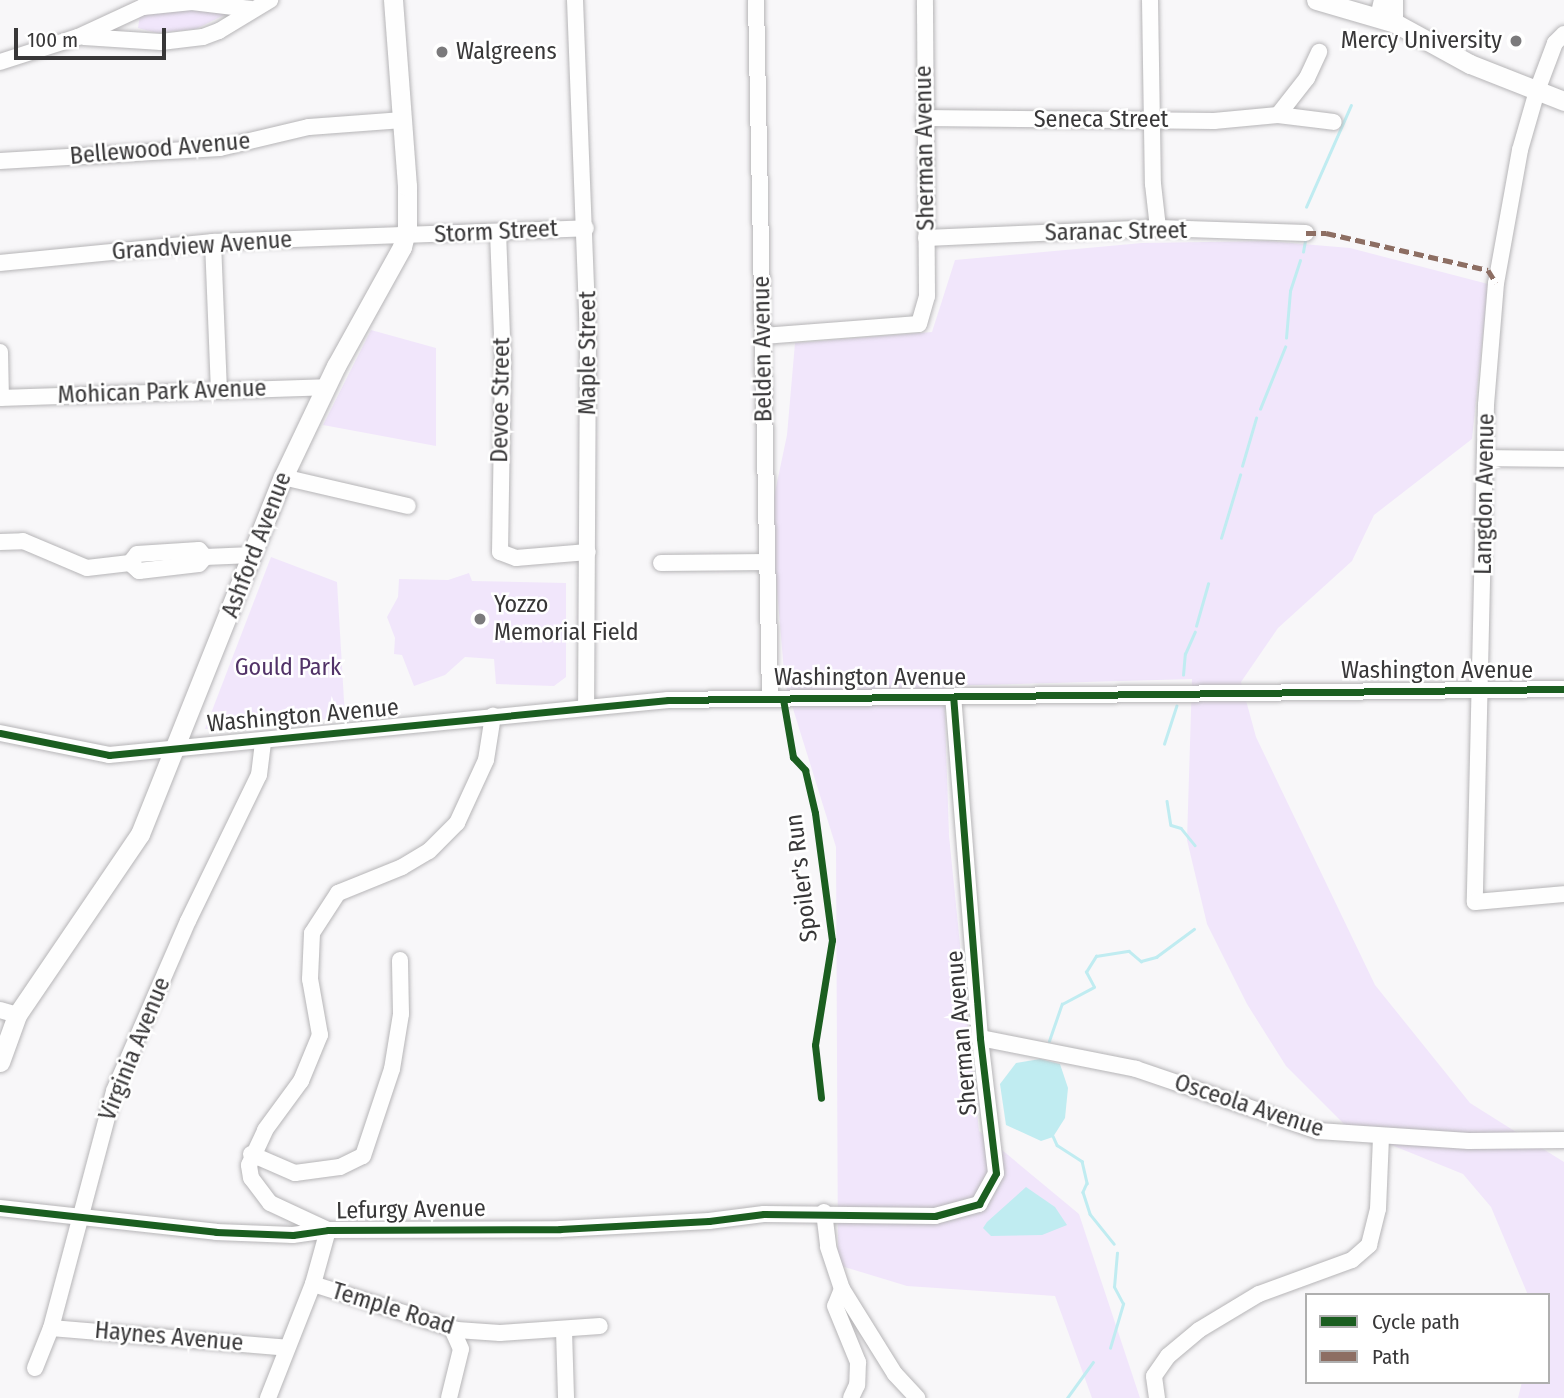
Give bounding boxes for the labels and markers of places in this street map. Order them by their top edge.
place label: Mercy University [1341,27,1502,55]
marker: Mercy University [1508,33,1524,49]
place label: Walgreens [456,38,557,66]
marker: Walgreens [434,44,450,60]
place label: Yozzo Memorial Field [494,591,639,647]
marker: Yozzo Memorial Field [472,611,488,627]

